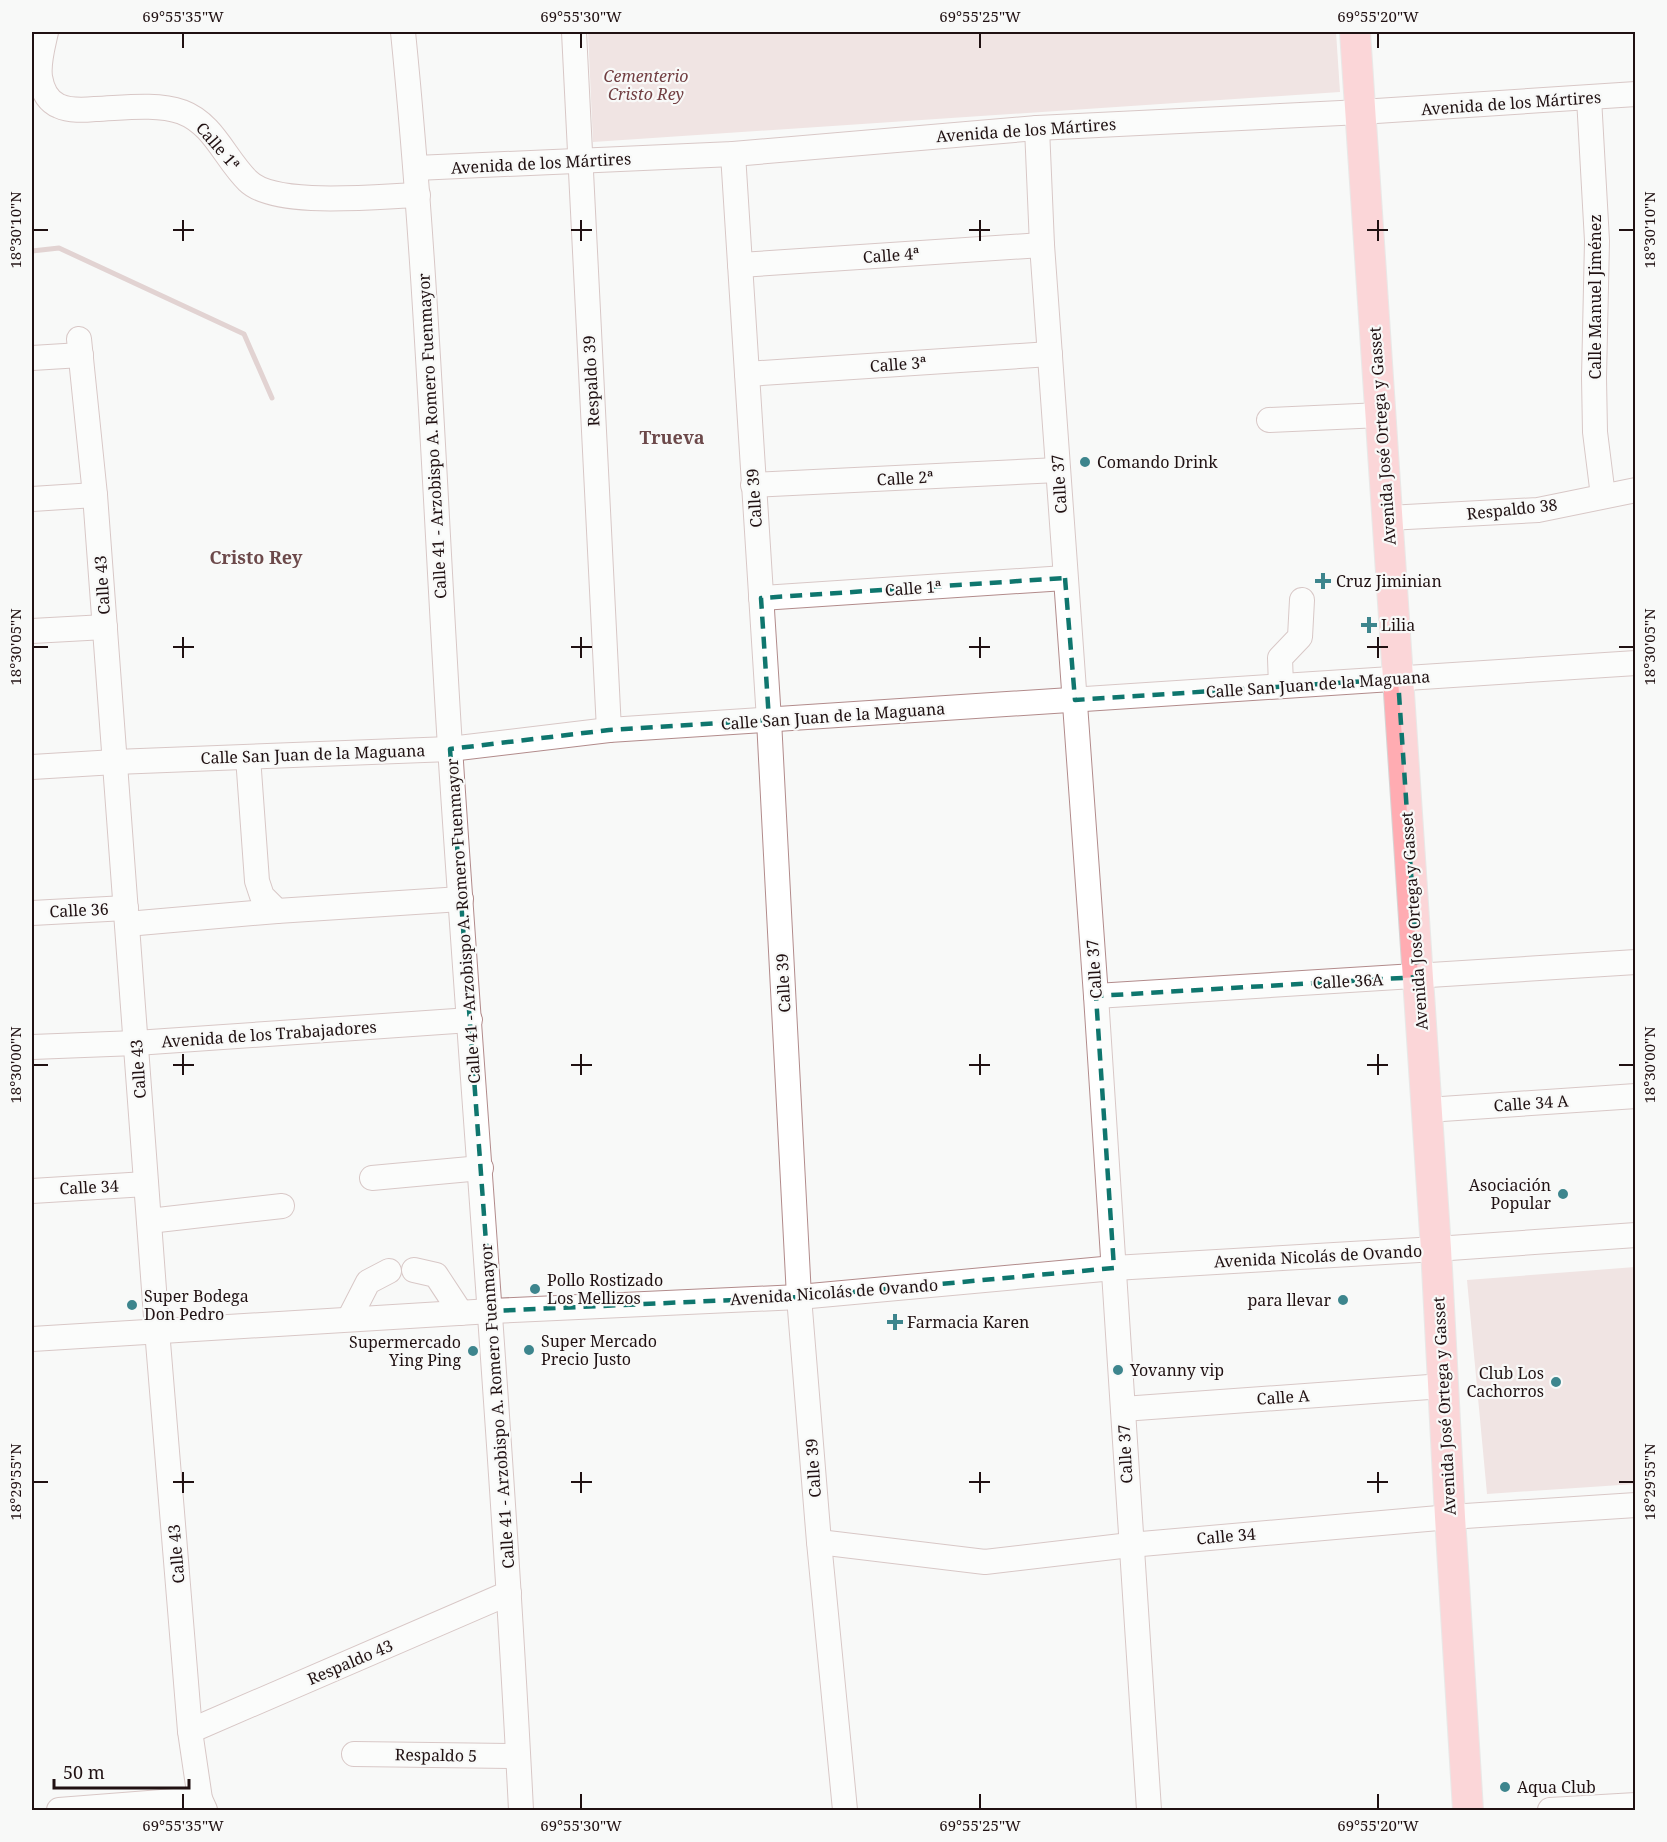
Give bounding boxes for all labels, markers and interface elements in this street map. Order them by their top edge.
text: 69°55'35"W [142,6,224,26]
text: 69°55'30"W [540,6,622,26]
text: 69°55'25"W [939,6,1021,26]
text: 69°55'20"W [1337,6,1419,26]
park label: Cementerio Cristo Rey [603,65,689,105]
street label: Avenida de los Mártires [1420,86,1602,120]
street label: Avenida de los Mártires [935,113,1117,147]
street label: Calle 1ª [191,117,245,175]
street label: Avenida de los Mártires [450,147,632,179]
text: 18°30'10"N [5,191,25,269]
text: 18°30'10"N [1639,191,1659,269]
street label: Calle Manuel Jiménez [1584,214,1606,380]
street label: Calle 4ª [862,242,920,268]
street label: Calle 41 - Arzobispo A. Romero Fuenmayor [412,272,452,599]
street label: Avenida José Ortega y Gasset [1363,326,1401,546]
street label: Respaldo 39 [578,335,604,427]
street label: Calle 3ª [869,351,927,377]
district label: Trueva [639,425,705,449]
place label: Comando Drink [1097,451,1218,473]
street label: Calle 37 [1046,454,1072,514]
marker: Comando Drink [1078,455,1092,469]
street label: Calle 2ª [876,466,934,490]
street label: Calle 39 [741,468,767,528]
street label: Respaldo 38 [1466,493,1559,525]
district label: Cristo Rey [209,545,303,569]
street label: Calle 43 [89,555,115,615]
place label: Cruz Jiminian [1336,570,1442,592]
marker: Cruz Jiminian [1314,572,1332,590]
street label: Calle 1ª [884,575,942,601]
text: 18°30'05"N [5,608,25,686]
text: 18°30'05"N [1639,608,1659,686]
place label: Lilia [1381,614,1415,636]
marker: Lilia [1362,618,1376,632]
street label: Calle San Juan de la Maguana [1205,665,1431,703]
street label: Calle San Juan de la Maguana [720,697,946,735]
street label: Calle San Juan de la Maguana [200,739,426,769]
street label: Calle 41 - Arzobispo A. Romero Fuenmayor [441,757,485,1084]
street label: Avenida José Ortega y Gasset [1395,811,1433,1031]
street label: Calle 36 [49,897,109,923]
street label: Calle 37 [1081,939,1107,999]
street label: Calle 39 [770,953,796,1013]
street label: Calle 36A [1312,968,1385,994]
street label: Avenida de los Trabajadores [161,1016,377,1052]
text: 18°30'00"N [5,1026,25,1104]
text: 18°30'00"N [1639,1026,1659,1104]
street label: Calle 43 [125,1039,151,1099]
street label: Calle 34 A [1493,1089,1570,1117]
street label: Calle 34 [59,1174,119,1200]
place label: Asociación Popular [1469,1174,1551,1214]
marker: Asociación Popular [1556,1187,1570,1201]
street label: Avenida Nicolás de Ovando [1213,1240,1423,1272]
street label: Calle 41 - Arzobispo A. Romero Fuenmayor [475,1242,519,1569]
place label: Pollo Rostizado Los Mellizos [547,1269,663,1309]
street label: Avenida Nicolás de Ovando [729,1274,939,1310]
marker: Pollo Rostizado Los Mellizos [528,1282,542,1296]
place label: Super Bodega Don Pedro [144,1285,249,1325]
place label: para llevar [1247,1289,1331,1311]
marker: para llevar [1336,1293,1350,1307]
street label: Avenida José Ortega y Gasset [1427,1296,1461,1516]
marker: Super Bodega Don Pedro [125,1298,139,1312]
place label: Farmacia Karen [907,1311,1029,1333]
marker: Farmacia Karen [888,1315,902,1329]
place label: Super Mercado Precio Justo [541,1330,657,1370]
place label: Supermercado Ying Ping [349,1331,461,1371]
marker: Super Mercado Precio Justo [522,1343,536,1357]
marker: Supermercado Ying Ping [466,1344,480,1358]
place label: Yovanny vip [1129,1359,1224,1381]
place label: Club Los Cachorros [1466,1362,1544,1402]
marker: Yovanny vip [1111,1363,1125,1377]
marker: Club Los Cachorros [1549,1375,1563,1389]
street label: Calle A [1256,1384,1311,1410]
street label: Calle 37 [1112,1424,1138,1484]
street label: Calle 39 [800,1438,826,1498]
text: 18°29'55"N [5,1443,25,1521]
text: 18°29'55"N [1639,1443,1659,1521]
street label: Calle 34 [1195,1522,1257,1550]
street label: Calle 43 [162,1523,190,1585]
street label: Respaldo 43 [304,1634,396,1690]
street label: Respaldo 5 [395,1743,477,1767]
scale bar [54,1752,189,1790]
text: 50 m [63,1760,105,1784]
place label: Aqua Club [1517,1776,1596,1798]
marker: Aqua Club [1498,1780,1512,1794]
text: 69°55'35"W [142,1815,224,1835]
text: 69°55'30"W [540,1815,622,1835]
text: 69°55'25"W [939,1815,1021,1835]
text: 69°55'20"W [1337,1815,1419,1835]

